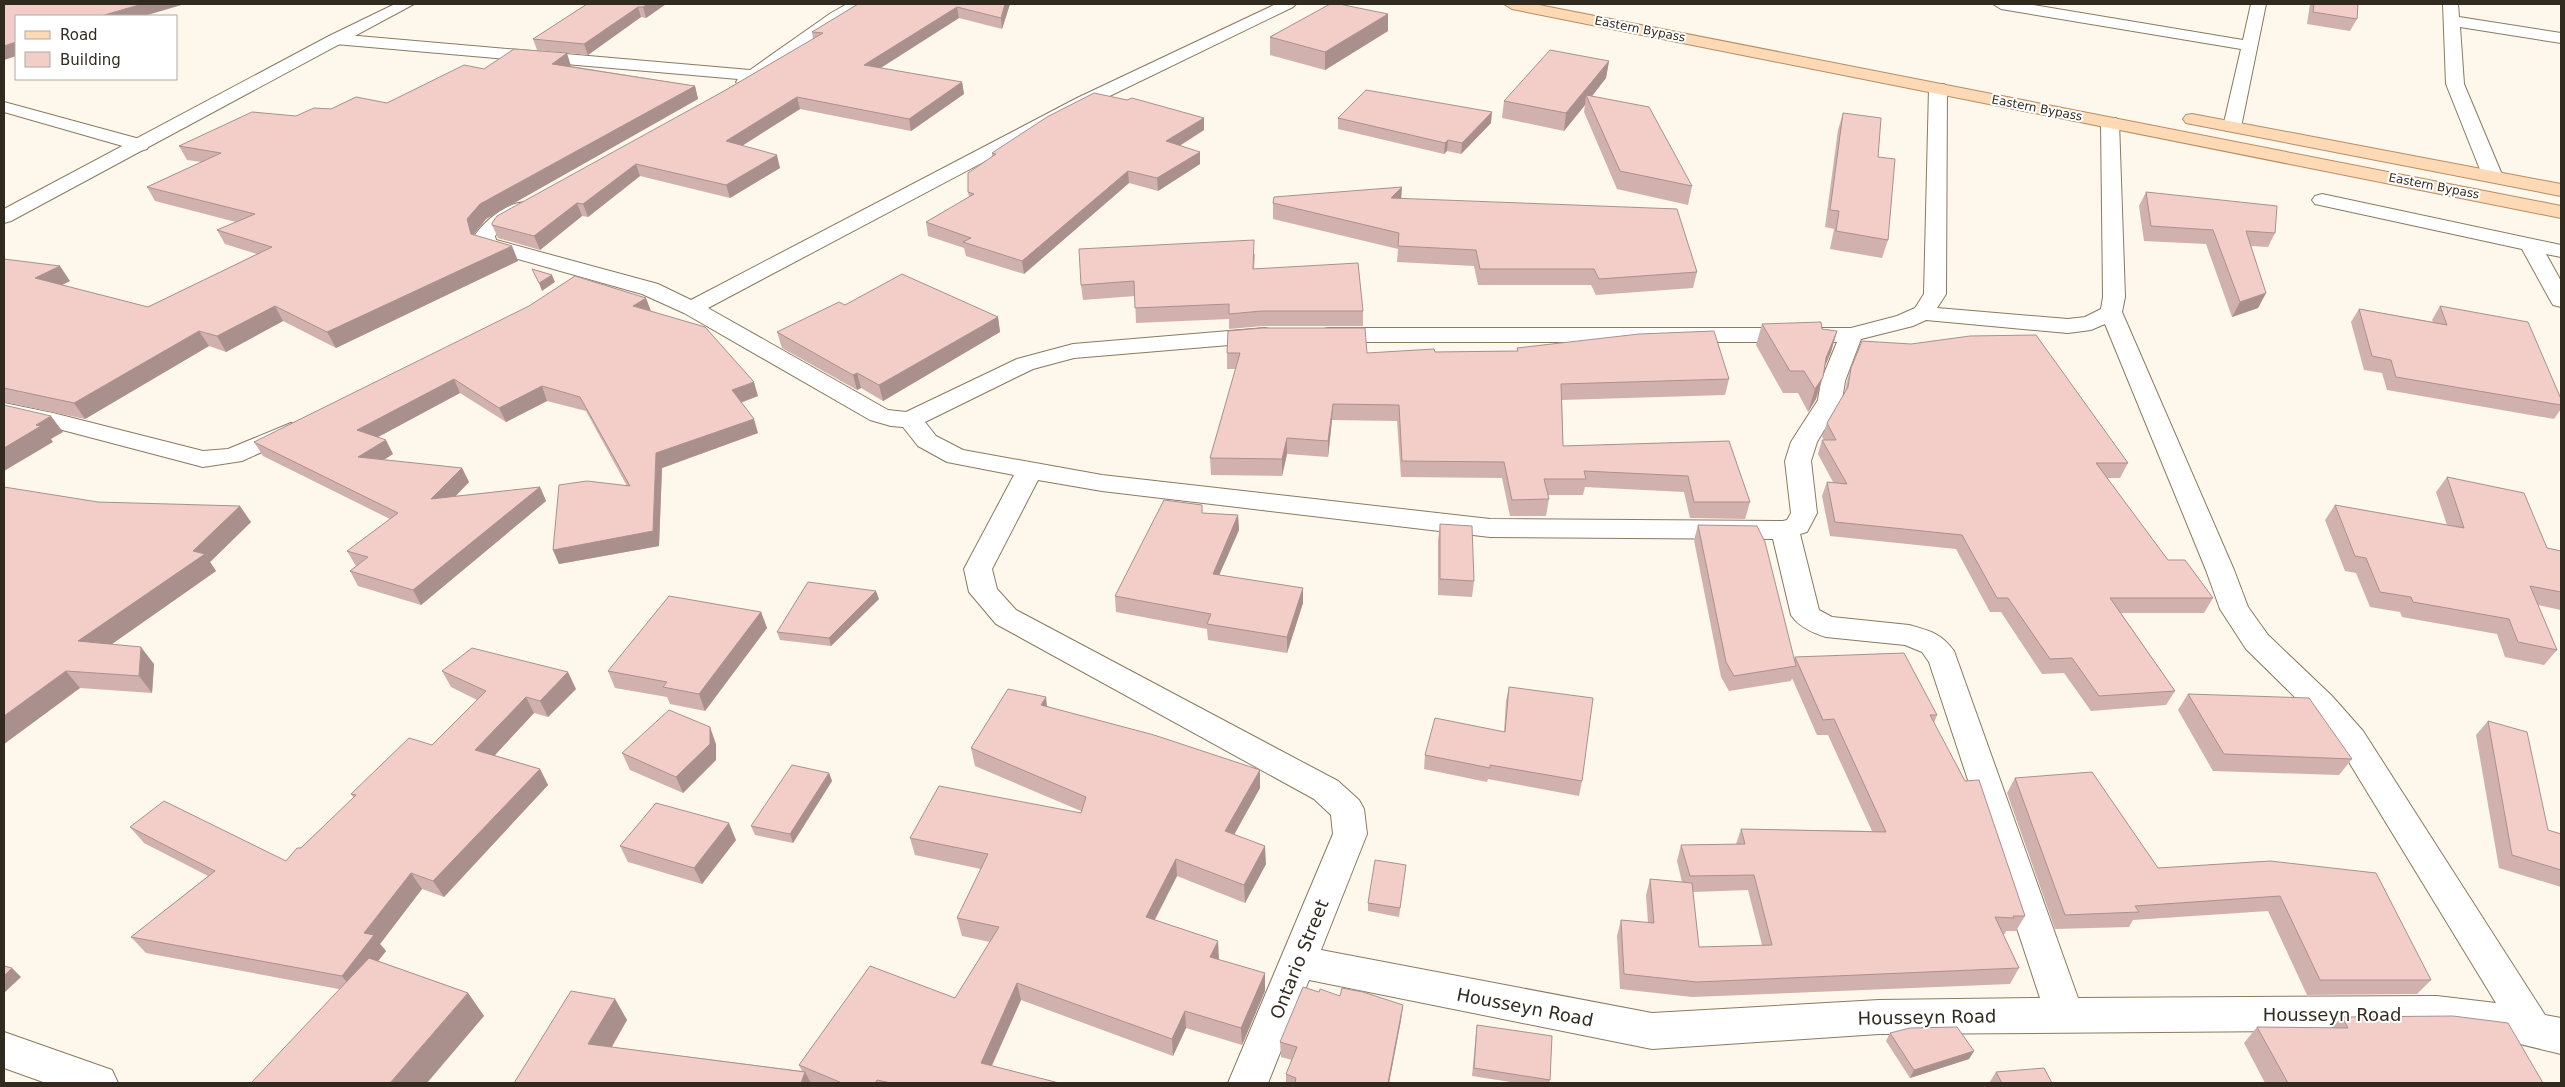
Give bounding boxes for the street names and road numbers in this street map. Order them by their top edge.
street label: Eastern Bypass [1593,13,1687,45]
street label: Eastern Bypass [1990,92,2084,124]
street label: Eastern Bypass [2387,170,2481,202]
street label: Ontario Street [1265,896,1333,1022]
street label: Housseyn Road [1455,983,1595,1031]
street label: Housseyn Road [2263,1004,2401,1025]
street label: Housseyn Road [1857,1005,1997,1029]

